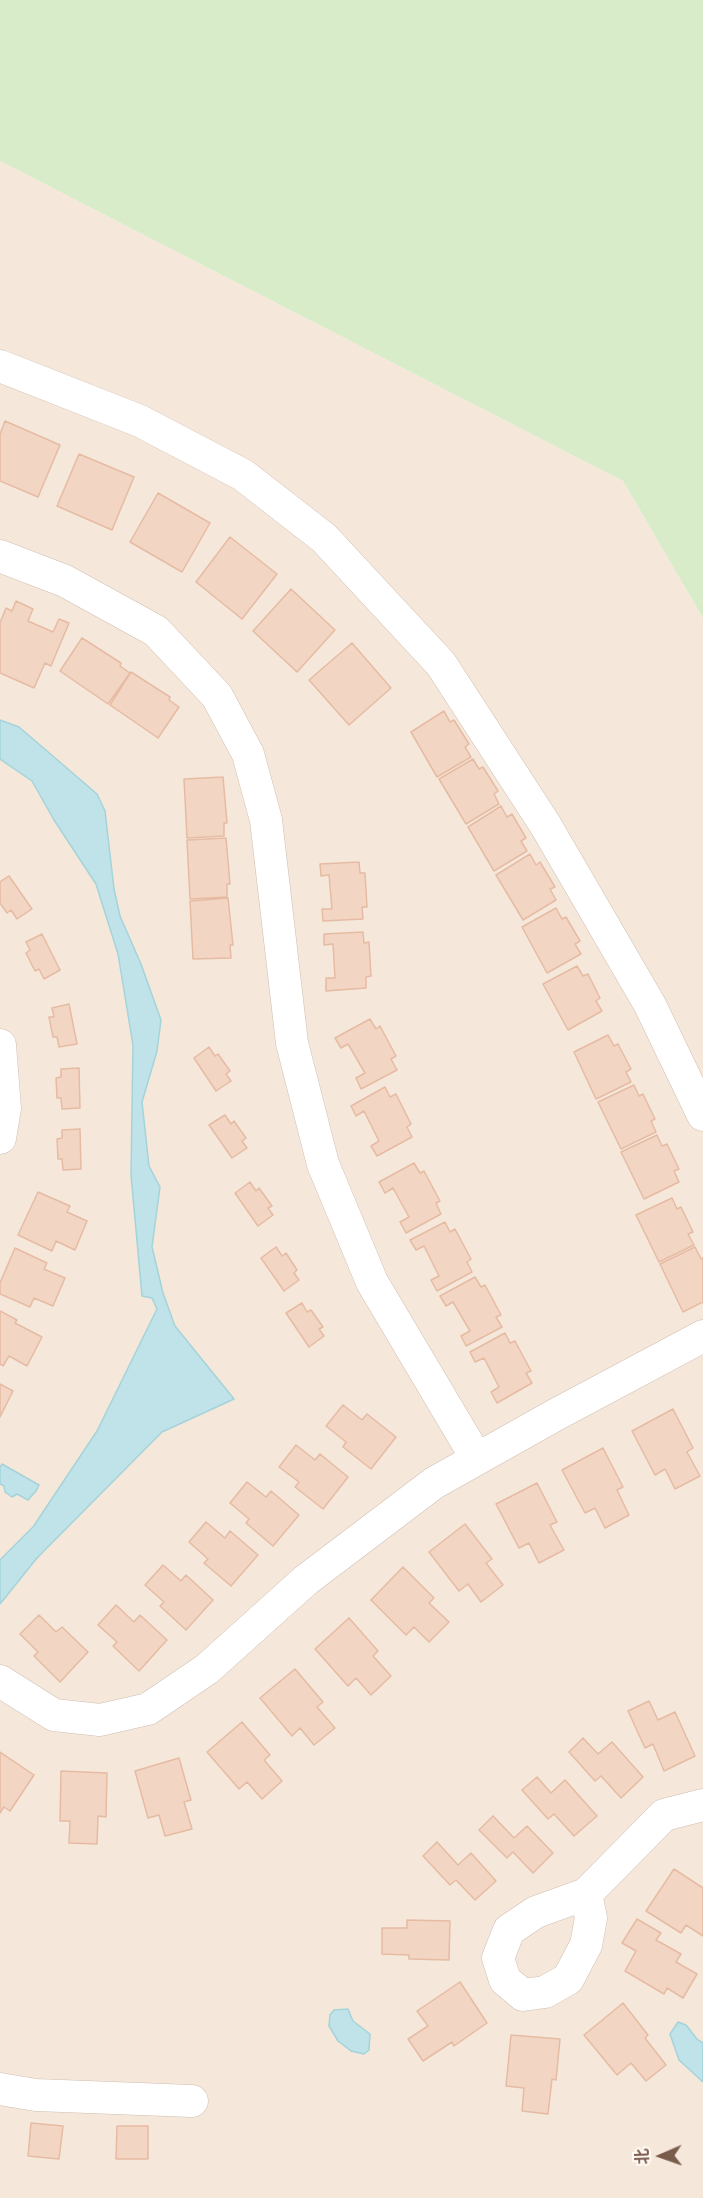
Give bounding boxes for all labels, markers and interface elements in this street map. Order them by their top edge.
north arrow [631,2126,691,2186]
text: 北 [632,2148,653,2165]

